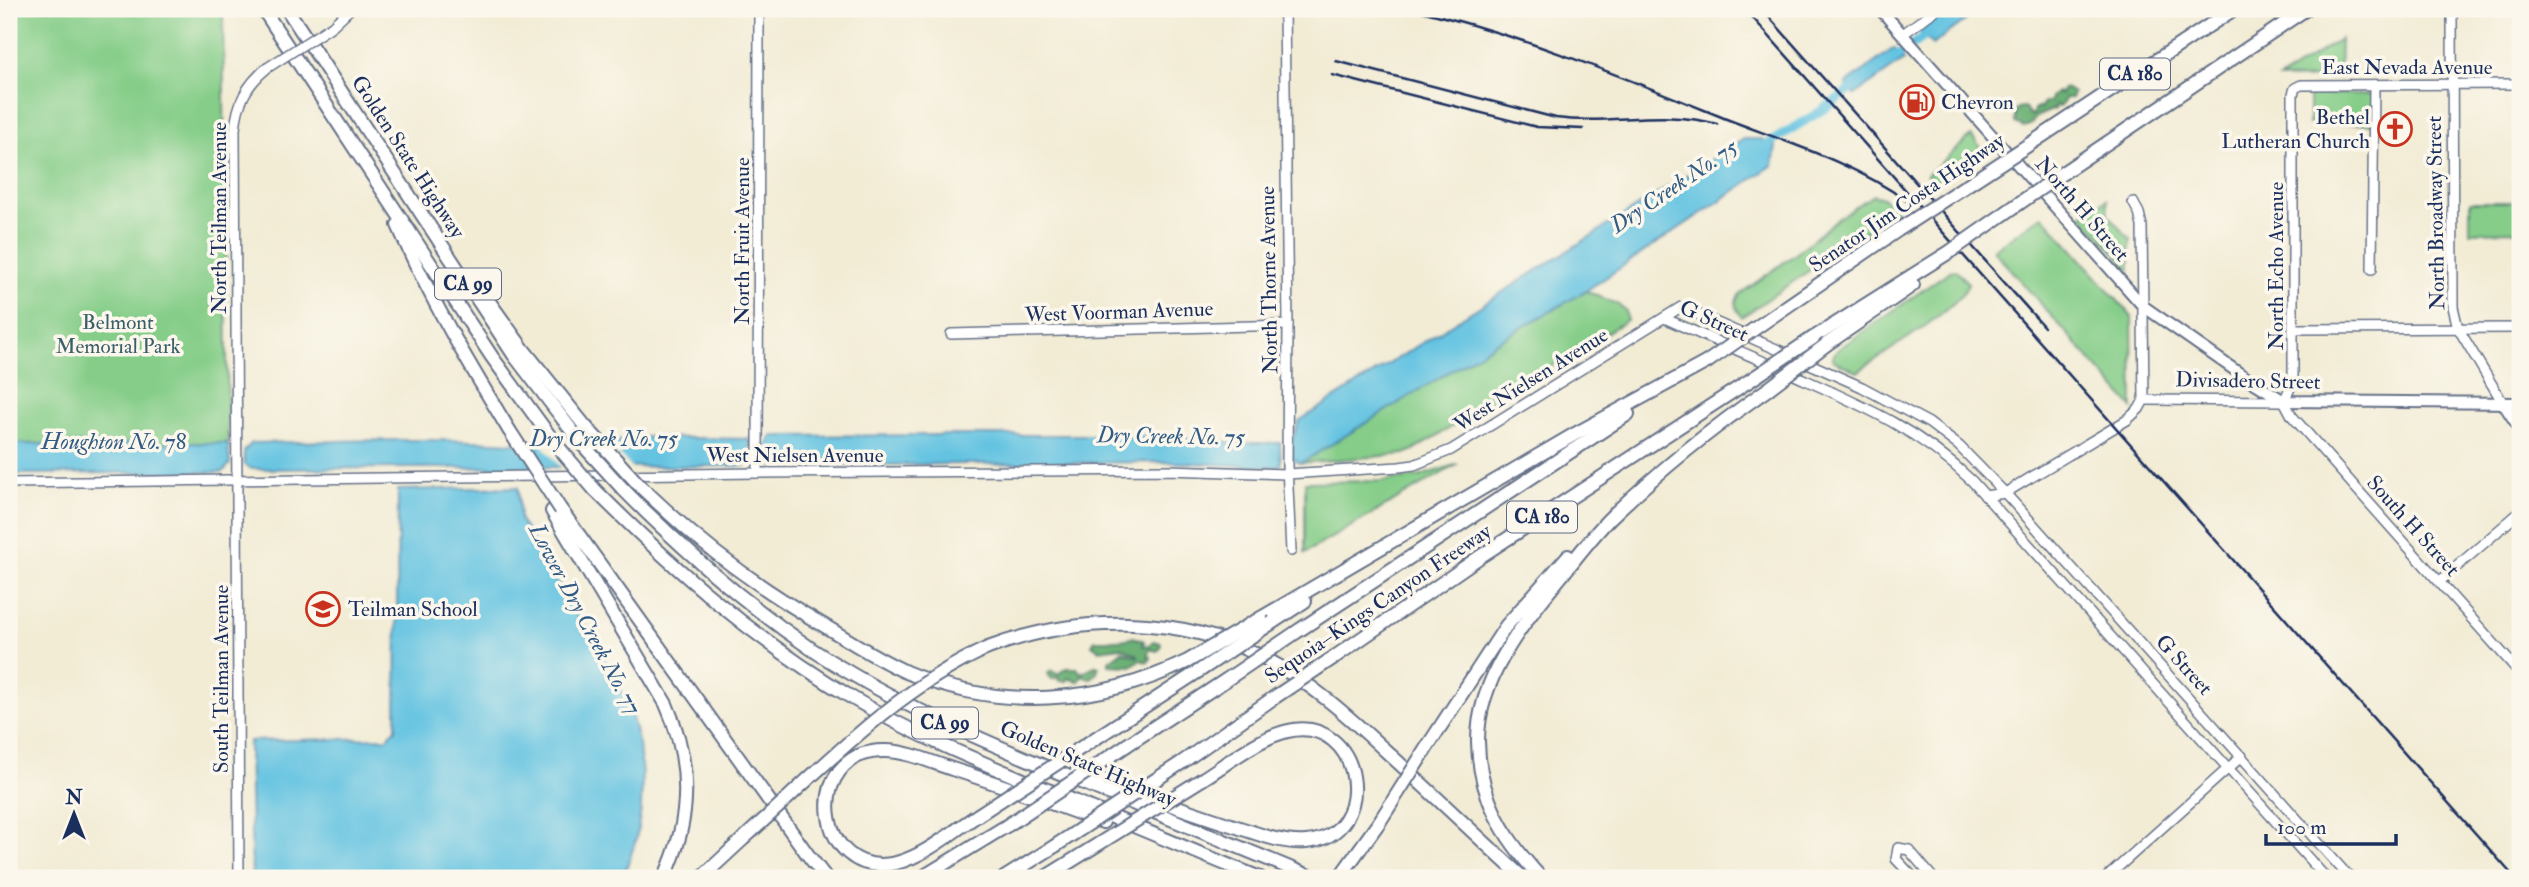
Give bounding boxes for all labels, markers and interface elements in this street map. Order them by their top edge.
street label: East Nevada Avenue [2321,54,2493,81]
road number: CA 180 [2100,58,2170,90]
street label: Golden State Highway [345,70,471,244]
fuel station icon: Chevron [1898,83,1936,121]
place label: Chevron [1941,89,2014,116]
place label: Bethel Lutheran Church [2221,104,2371,155]
church icon: Bethel Lutheran Church [2376,110,2414,148]
street label: North Broadway Street [2421,115,2451,310]
street label: North Teilman Avenue [206,122,233,314]
street label: Senator Jim Costa Highway [1804,127,2011,279]
water label: Dry Creek No. 75 [1604,132,1744,240]
street label: North H Street [2029,151,2135,267]
street label: North Fruit Avenue [729,157,756,325]
street label: North Echo Avenue [2263,182,2290,350]
street label: North Thorne Avenue [1254,186,1284,374]
road number: CA 99 [435,268,501,300]
street label: G Street [1675,294,1753,348]
street label: West Voorman Avenue [1023,295,1214,329]
park label: Belmont Memorial Park [55,309,181,360]
street label: West Nielsen Avenue [1448,322,1613,439]
street label: Divisadero Street [2175,366,2321,396]
water label: Dry Creek No. 75 [1096,420,1246,452]
water label: Dry Creek No. 75 [529,424,678,453]
water label: Houghton No. 78 [40,427,187,456]
street label: West Nielsen Avenue [705,442,884,469]
street label: South H Street [2360,470,2466,582]
road number: CA 180 [1507,502,1577,532]
water label: Lower Dry Creek No. 77 [522,517,648,720]
street label: Sequoia–Kings Canyon Freeway [1260,518,1497,690]
street label: South Teilman Avenue [208,585,235,773]
school or university icon: Teilman School [304,590,342,628]
place label: Teilman School [348,596,478,623]
street label: G Street [2150,629,2218,701]
road number: CA 99 [912,708,978,738]
street label: Golden State Highway [996,715,1181,814]
north arrow [38,778,108,848]
text: N [64,786,83,810]
scale bar [2266,803,2396,847]
text: 100 m [2277,814,2327,841]

